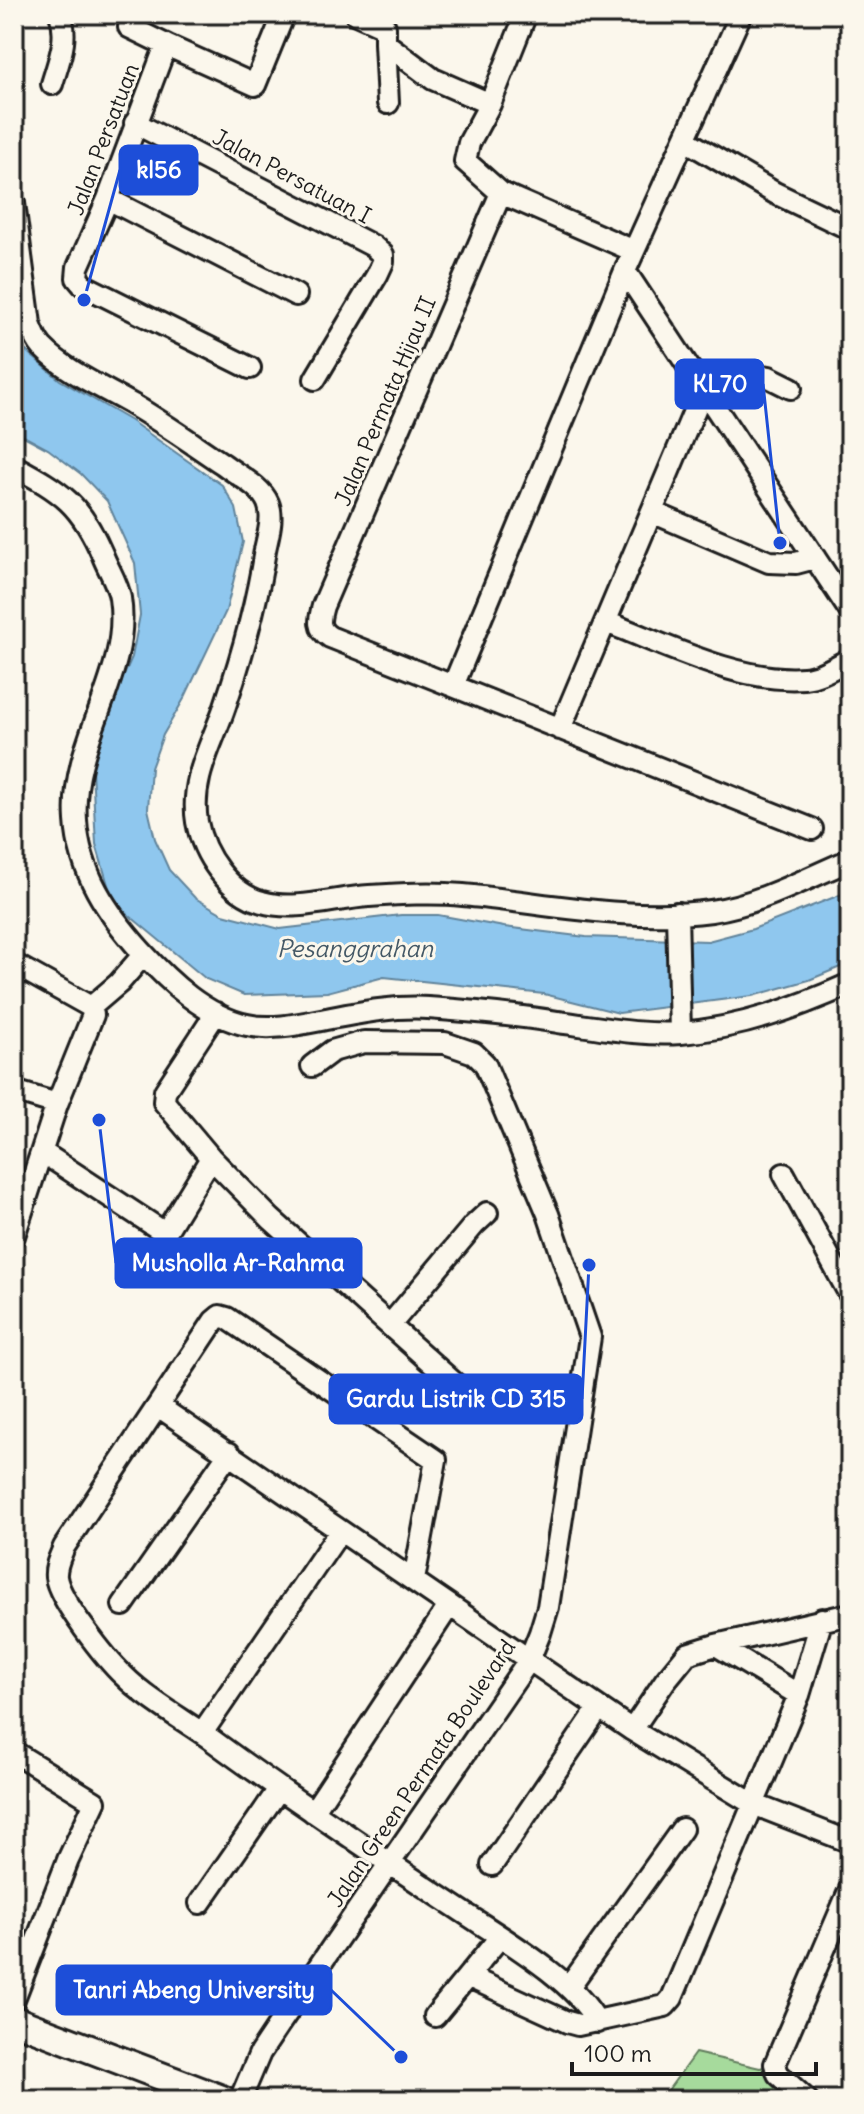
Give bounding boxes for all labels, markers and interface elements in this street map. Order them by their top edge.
street label: Jalan Persatuan [61,59,145,219]
street label: Jalan Persatuan I [208,122,376,230]
callout: kl56 [120,146,197,194]
text: kl56 [136,154,182,184]
street label: Jalan Permata Hijau II [328,292,442,510]
callout: KL70 [676,360,763,408]
text: KL70 [692,368,748,398]
water label: Pesanggrahan [277,933,434,963]
callout: Musholla Ar-Rahma [116,1239,361,1287]
text: Musholla Ar-Rahma [131,1247,345,1277]
callout: Gardu Listrik CD 315 [330,1375,582,1423]
text: Gardu Listrik CD 315 [346,1383,566,1413]
street label: Jalan Green Permata Boulevard [321,1634,521,1912]
callout: Tanri Abeng University [57,1966,331,2014]
text: Tanri Abeng University [73,1974,315,2004]
scale bar [572,2026,816,2076]
text: 100 m [584,2038,652,2068]

